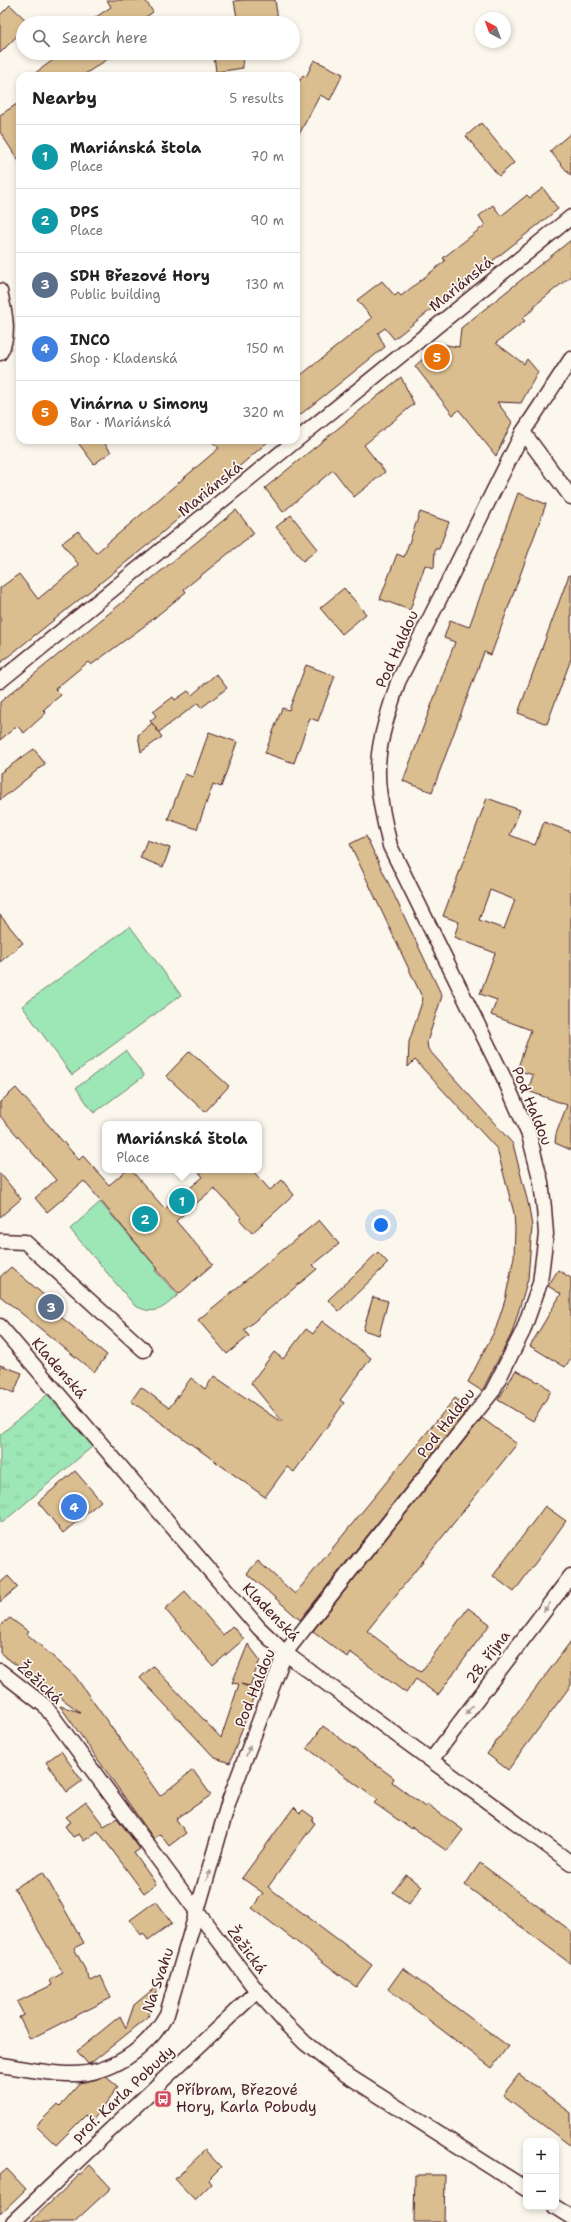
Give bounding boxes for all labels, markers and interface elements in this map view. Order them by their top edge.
north arrow [475,12,511,48]
search box [16,16,300,60]
icon: search [30,27,52,49]
text: Search here [62,28,148,48]
text: Nearby [32,87,97,109]
text: 5 results [229,90,284,107]
text: Mariánská štola [70,138,201,158]
text: 1 [42,148,48,165]
text: 70 m [250,148,284,165]
text: Place [70,158,103,175]
text: DPS [70,202,99,222]
text: 2 [40,212,50,229]
text: 90 m [250,212,284,229]
text: Place [70,222,103,239]
street label: Mariánská [425,252,498,316]
text: SDH Březové Hory [70,266,210,286]
text: 3 [40,276,50,293]
text: 130 m [246,276,284,293]
text: Public building [70,286,161,303]
text: INCO [70,330,110,350]
text: 4 [40,340,50,357]
text: 150 m [246,340,284,357]
pin: 5 [424,342,450,372]
text: Shop · Kladenská [70,350,177,367]
text: Vinárna u Simony [70,394,208,414]
text: 5 [41,404,49,421]
text: 320 m [242,404,284,421]
text: Bar · Mariánská [70,414,171,431]
street label: Mariánská [174,457,247,521]
street label: Pod Haldou [371,607,423,691]
street label: Pod Haldou [507,1064,557,1148]
popup [102,1121,262,1173]
text: Mariánská štola [116,1129,248,1149]
text: Place [116,1149,150,1166]
pin: 1 [169,1186,195,1216]
pin: 2 [132,1204,158,1234]
your location [371,1215,391,1235]
pin: 3 [38,1292,64,1322]
street label: Kladenská [27,1333,91,1403]
street label: Pod Haldou [412,1384,480,1462]
pin: 4 [61,1492,87,1522]
street label: Kladenská [238,1578,305,1646]
one-way arrow [543,1601,552,1612]
street label: 28. října [461,1626,515,1688]
street label: Pod Haldou [230,1646,280,1730]
street label: Žežická [13,1657,68,1709]
one-way arrow [465,1705,473,1716]
one-way arrow [246,1745,252,1757]
one-way arrow [205,1869,211,1881]
street label: Žežická [223,1922,272,1978]
street label: Na Svahu [137,1945,179,2015]
street label: prof. Karla Pobudy [67,2041,179,2147]
place label: Příbram, Březové Hory, Karla Pobudy [176,2080,317,2117]
bus stop icon: Příbram, Březové Hory, Karla Pobudy [153,2089,173,2109]
map controls [523,2138,559,2210]
button: + [523,2138,559,2174]
button: − [523,2174,559,2210]

